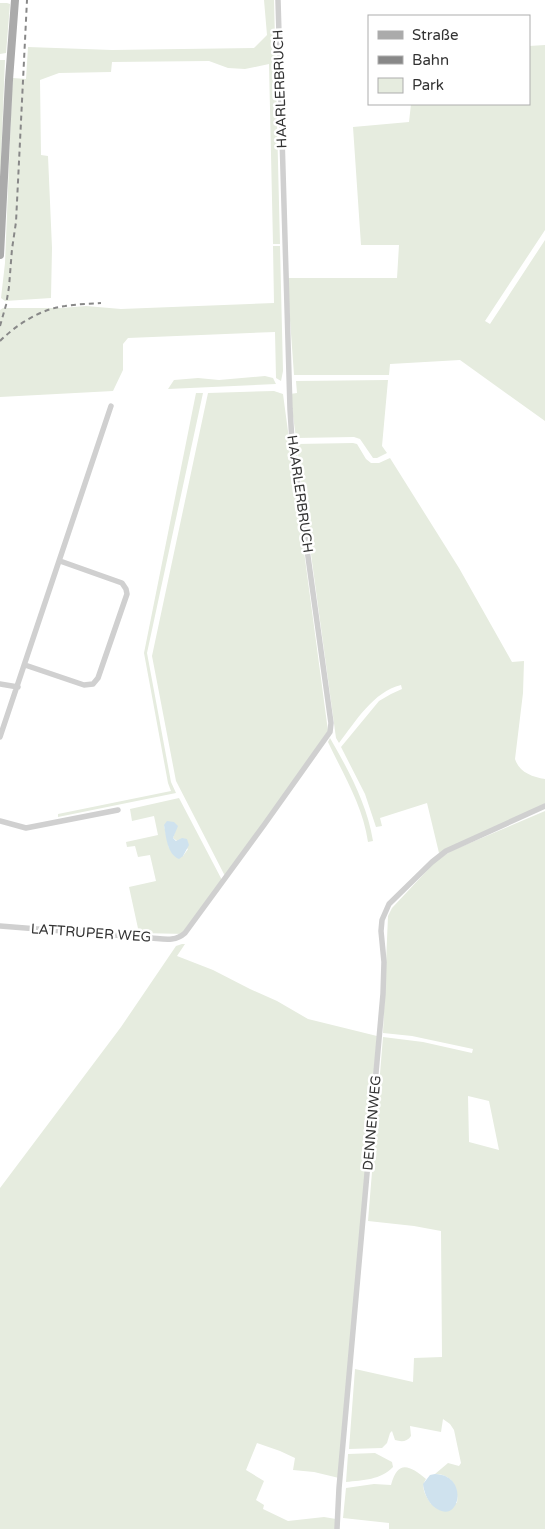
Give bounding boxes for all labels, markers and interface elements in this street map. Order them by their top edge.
legend [368,15,530,105]
text: Straße [412,26,458,44]
street label: HAARLERBRUCH [269,29,291,149]
text: Bahn [412,51,449,69]
text: Park [412,76,444,94]
street label: HAARLERBRUCH [283,434,317,554]
street label: LATTRUPER WEG [30,920,152,946]
street label: DENNENWEG [359,1075,385,1171]

